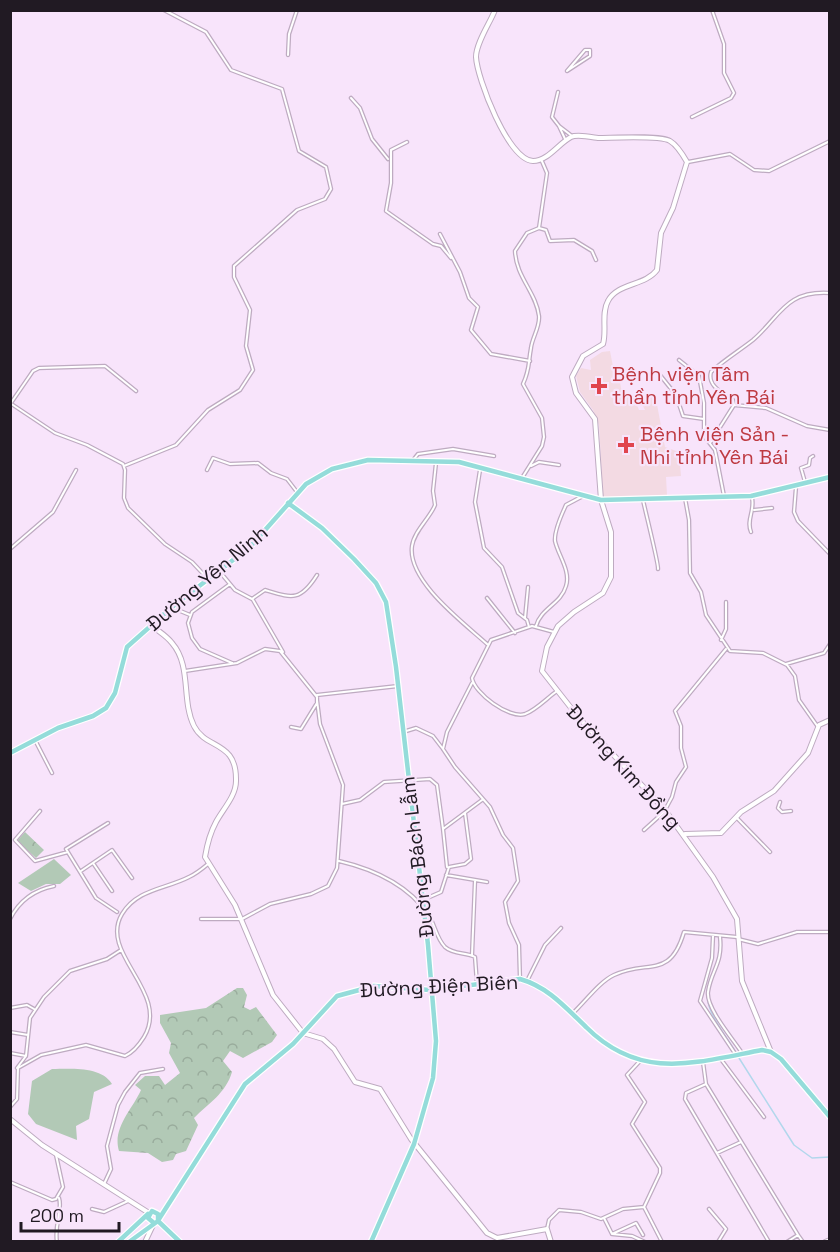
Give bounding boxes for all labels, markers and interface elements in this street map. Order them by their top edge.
place label: Bệnh viện Tâm thần tỉnh Yên Bái [612,361,775,410]
marker: Bệnh viện Tâm thần tỉnh Yên Bái [590,377,608,395]
place label: Bệnh viện Sản - Nhi tỉnh Yên Bái [640,421,789,470]
marker: Bệnh viện Sản - Nhi tỉnh Yên Bái [617,436,635,454]
street label: Đường Yên Ninh [141,520,273,636]
street label: Đường Kim Đồng [561,699,687,835]
street label: Đường Bách Lẫm [394,775,440,939]
street label: Đường Điện Biên [359,969,519,1003]
scale bar [21,1195,118,1233]
text: 200 m [30,1204,84,1227]

